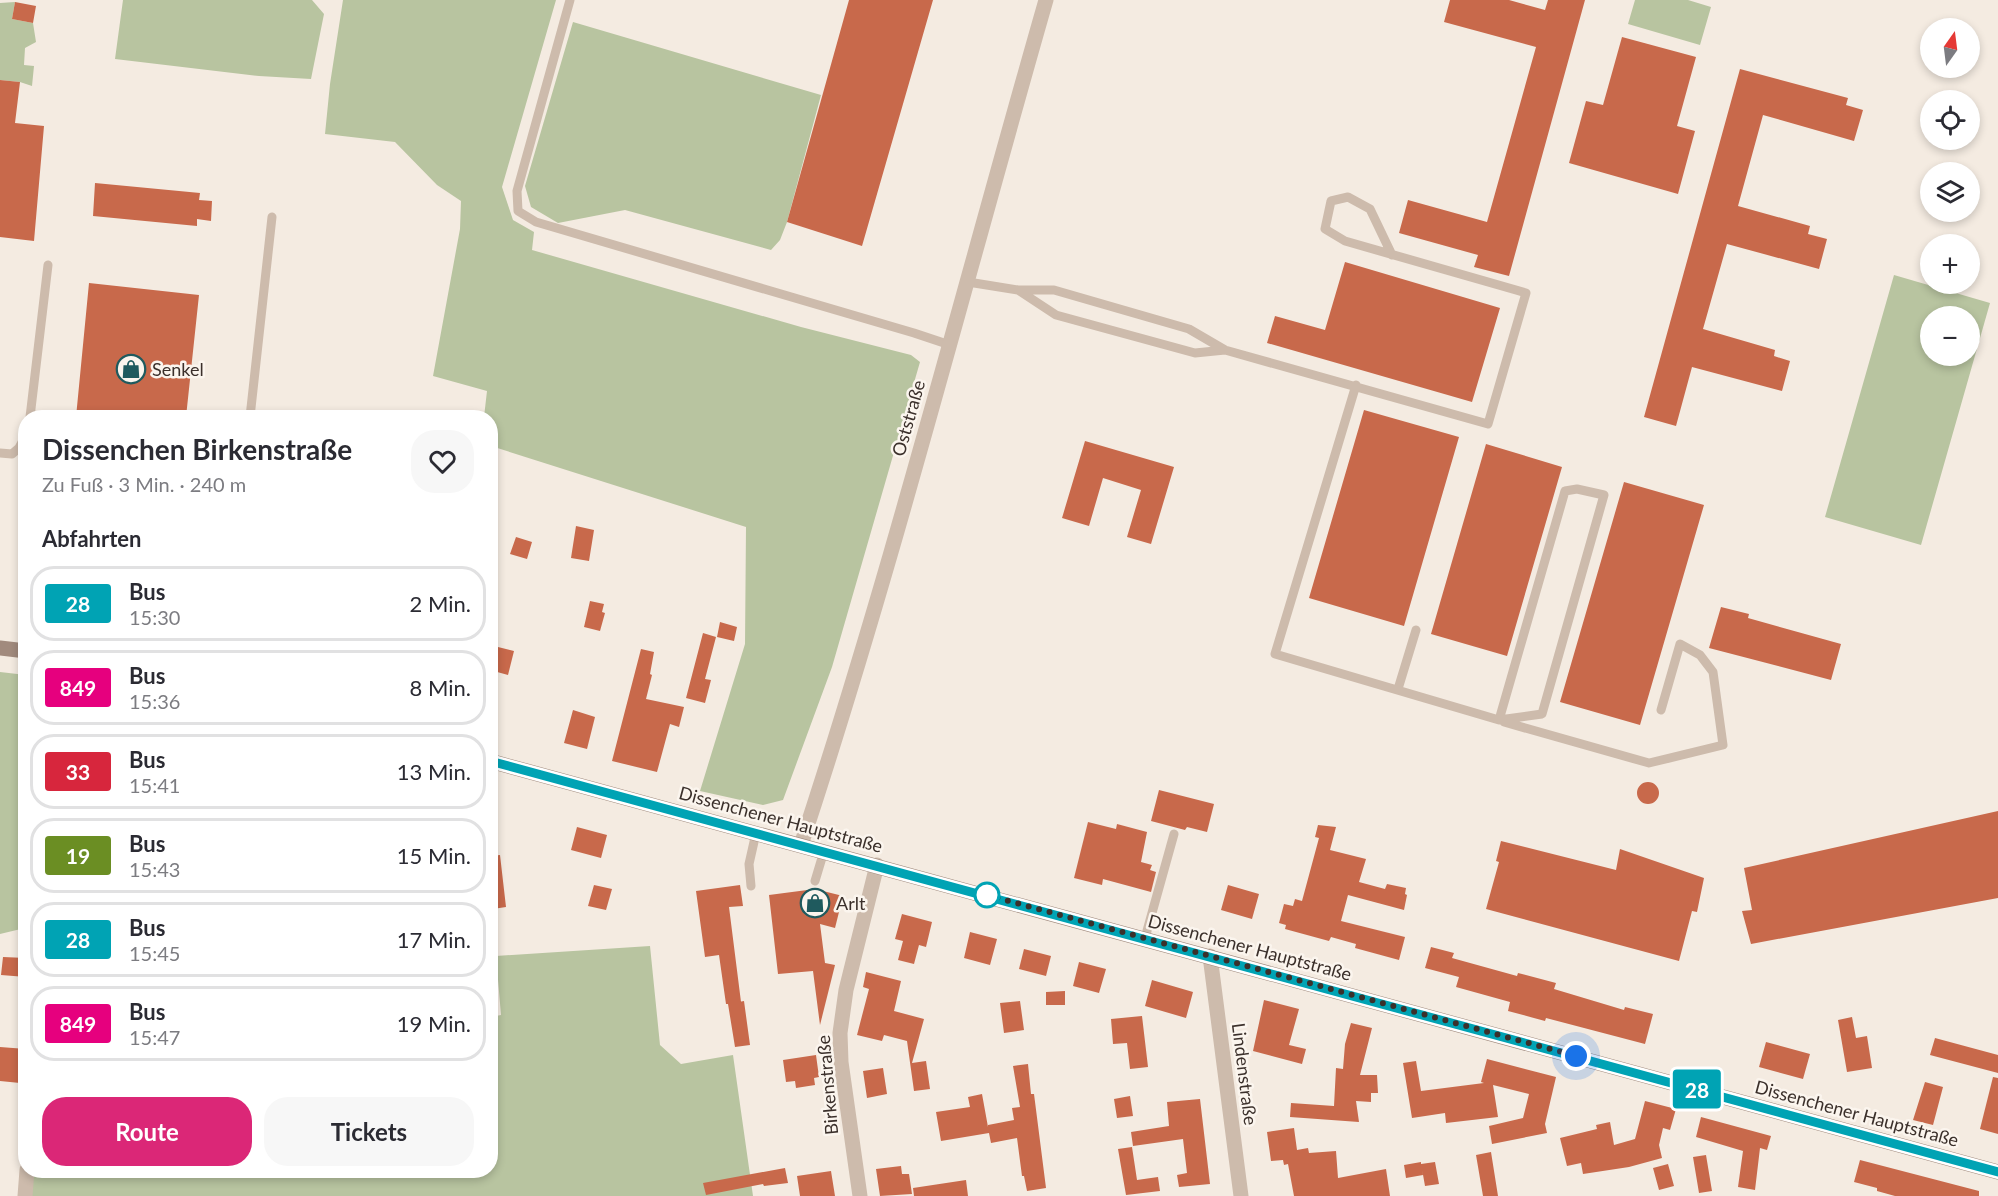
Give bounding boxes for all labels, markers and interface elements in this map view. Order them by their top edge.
north arrow [1920,18,1980,78]
map controls [1920,18,1980,366]
button: locate [1920,90,1980,150]
button: layers [1920,162,1980,222]
button: + [1920,234,1980,294]
button: − [1920,306,1980,366]
shop icon: Senkel [115,353,147,385]
place label: Senkel [152,358,204,380]
street label: Oststraße [887,377,929,459]
button: heart [411,430,474,493]
text: Dissenchen Birkenstraße [42,432,352,466]
text: Zu Fuß · 3 Min. · 240 m [42,472,246,496]
text: Abfahrten [42,525,141,552]
text: Bus [129,578,165,605]
text: 2 Min. [410,590,471,617]
text: 28 [66,591,90,616]
text: 15:30 [129,605,180,629]
text: Bus [129,662,165,689]
text: 8 Min. [410,674,471,701]
text: 849 [60,675,96,700]
text: 15:36 [129,689,180,713]
text: Bus [129,746,165,773]
text: 13 Min. [397,758,471,785]
text: 33 [66,759,90,784]
text: 15:41 [129,773,180,797]
street label: Dissenchener Hauptstraße [677,781,885,857]
text: Bus [129,830,165,857]
text: 15 Min. [397,842,471,869]
text: 19 [66,843,90,868]
text: 15:43 [129,857,180,881]
unlabelled marker [974,882,1000,908]
shop icon: Arlt [799,887,831,919]
place label: Arlt [836,892,866,914]
street label: Dissenchener Hauptstraße [1146,909,1354,985]
text: Bus [129,914,165,941]
text: 17 Min. [397,926,471,953]
text: 28 [66,927,90,952]
text: 15:45 [129,941,180,965]
text: Bus [129,998,165,1025]
text: 19 Min. [397,1010,471,1037]
text: 849 [60,1011,96,1036]
street label: Lindenstraße [1228,1022,1262,1126]
text: 15:47 [129,1025,180,1049]
street label: Birkenstraße [812,1034,842,1136]
your location [1561,1041,1591,1071]
line badge: 28 [1670,1070,1724,1108]
street label: Dissenchener Hauptstraße [1753,1075,1961,1151]
text: 28 [1685,1077,1709,1102]
button: Route [42,1097,252,1166]
button: Tickets [264,1097,474,1166]

